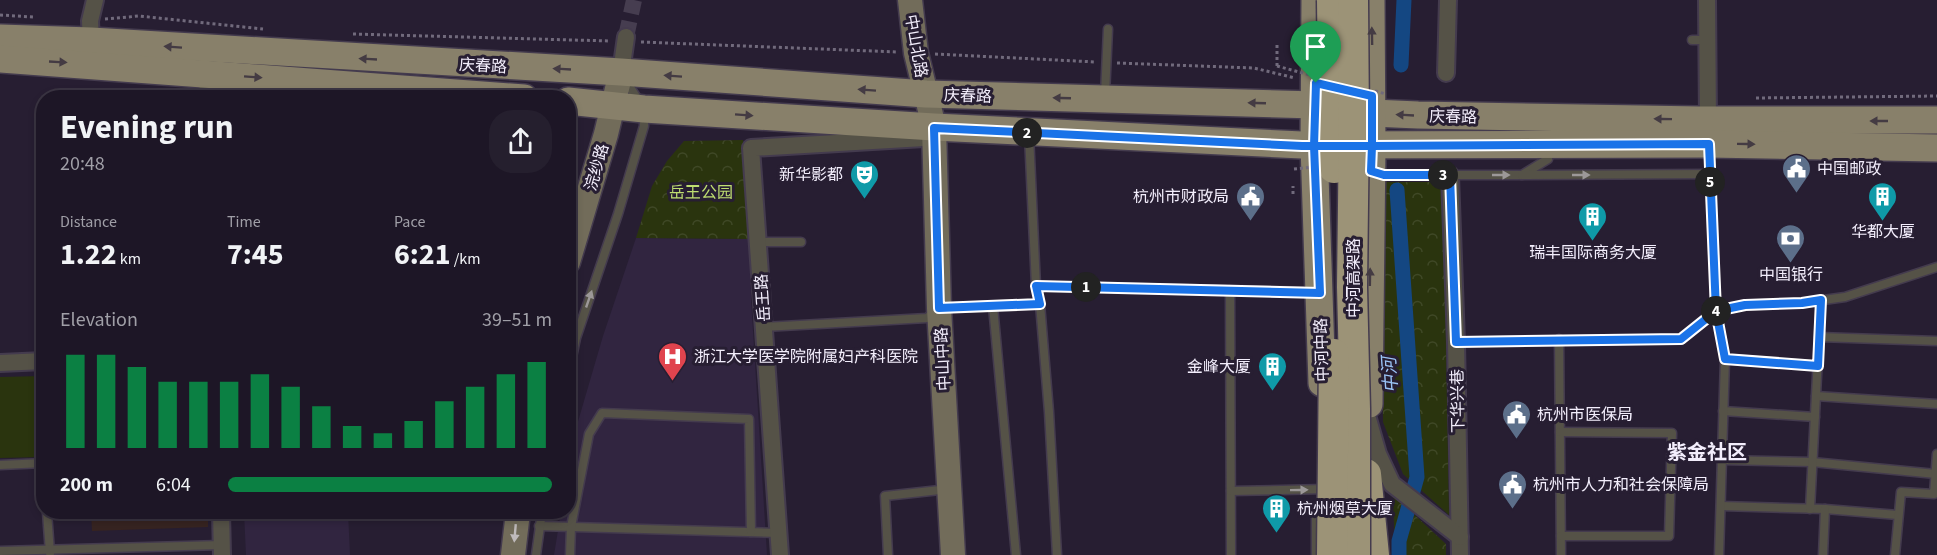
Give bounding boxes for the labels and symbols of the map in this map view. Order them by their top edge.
street label: 中山北路 [900,13,932,80]
pin [1290,21,1341,83]
one-way arrow [1367,26,1376,45]
one-way arrow [164,42,183,52]
one-way arrow [358,54,377,63]
street label: 庆春路 [458,54,507,78]
one-way arrow [49,58,68,67]
one-way arrow [553,65,572,74]
one-way arrow [663,71,682,81]
one-way arrow [243,72,262,82]
street label: 庆春路 [944,84,992,108]
one-way arrow [858,85,877,94]
one-way arrow [1053,93,1072,102]
one-way arrow [1248,98,1267,108]
street label: 庆春路 [1429,106,1477,128]
one-way arrow [1395,110,1414,119]
one-way arrow [735,111,754,120]
one-way arrow [1653,114,1672,124]
one-way arrow [1869,116,1888,126]
pin: 2 [1012,118,1042,148]
one-way arrow [1736,140,1755,149]
street label: 浣纱路 [580,141,614,193]
public building icon: 中国邮政 [1780,152,1812,194]
theatre icon: 新华影都 [848,158,880,200]
place label: 中国邮政 [1817,158,1881,180]
pin: 3 [1428,160,1458,190]
place label: 新华影都 [779,164,843,186]
pin: 5 [1695,167,1725,197]
one-way arrow [1492,170,1511,180]
one-way arrow [1571,170,1590,180]
public building icon: 杭州市财政局 [1234,180,1266,222]
building icon: 华都大厦 [1867,180,1899,222]
park label: 岳王公园 [669,182,733,204]
place label: 杭州市财政局 [1133,186,1229,208]
building icon: 瑞丰国际商务大厦 [1577,200,1609,242]
place label: 华都大厦 [1851,221,1915,243]
bank icon: 中国银行 [1775,222,1807,264]
street label: 中河高架路 [1343,238,1365,318]
place label: 瑞丰国际商务大厦 [1529,242,1657,264]
place label: 中国银行 [1759,264,1823,286]
one-way arrow [1365,267,1375,286]
pin: 1 [1071,272,1101,302]
street label: 岳王路 [750,273,776,323]
one-way arrow [585,290,595,308]
pin: 4 [1701,296,1731,326]
street label: 中河中路 [1310,318,1334,382]
street label: 中山中路 [930,326,956,391]
hospital icon: 浙江大学医学院附属妇产科医院 [657,340,689,382]
place label: 浙江大学医学院附属妇产科医院 [694,346,918,368]
building icon: 金峰大厦 [1256,350,1288,392]
water label: 中河 [1377,353,1404,394]
place label: 金峰大厦 [1187,356,1251,378]
street label: 下华兴巷 [1446,369,1470,433]
public building icon: 杭州市医保局 [1500,398,1532,440]
place label: 杭州市医保局 [1537,404,1633,426]
district label: 紫金社区 [1667,439,1747,467]
public building icon: 杭州市人力和社会保障局 [1496,468,1528,510]
place label: 杭州市人力和社会保障局 [1533,474,1709,496]
one-way arrow [1290,485,1309,495]
building icon: 杭州烟草大厦 [1260,492,1292,534]
place label: 杭州烟草大厦 [1297,498,1393,520]
one-way arrow [510,524,520,543]

